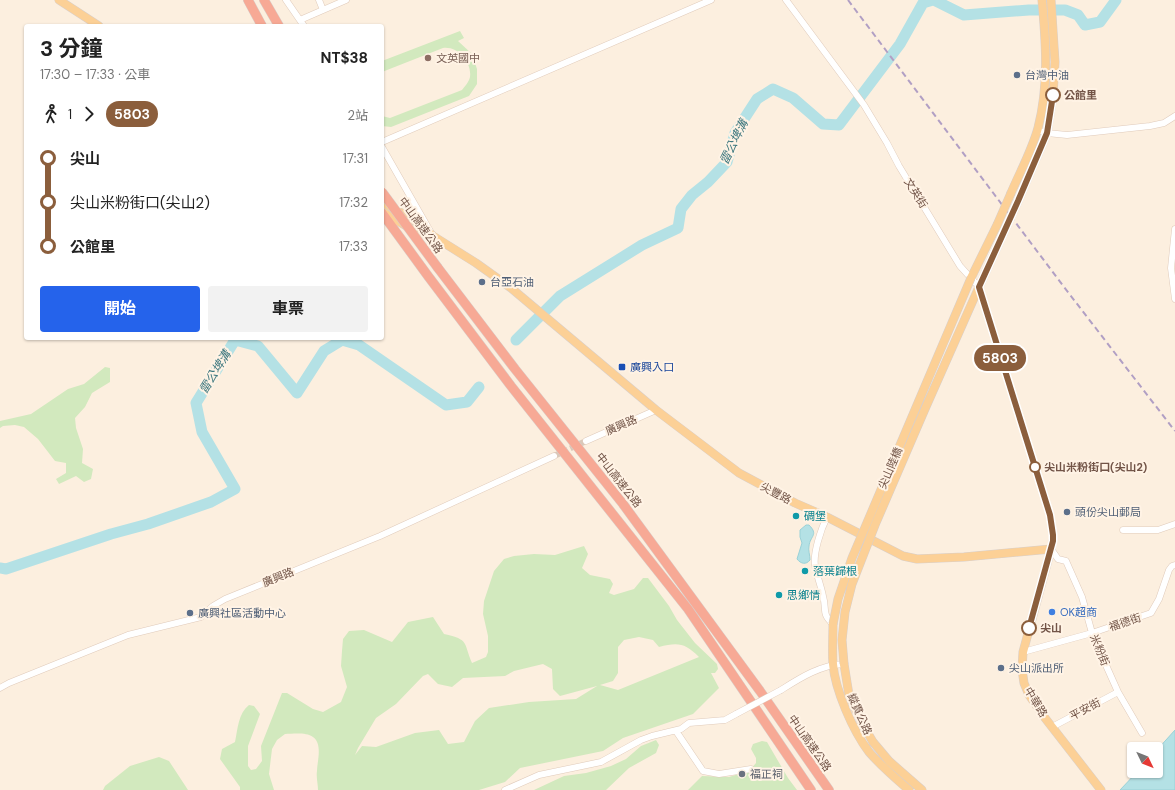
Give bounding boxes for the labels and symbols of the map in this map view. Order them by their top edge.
place label: 文英國中 [436,51,480,65]
marker: 文英國中 [423,53,433,63]
place label: 台灣中油 [1025,68,1069,82]
marker: 台灣中油 [1012,70,1022,80]
marker: 公館里 [1045,87,1061,103]
place label: 公館里 [1064,88,1097,102]
water label: 雷公埤溝 [716,115,753,167]
street label: 文英街 [901,175,931,211]
street label: 中山高速公路 [396,194,446,256]
place label: 台亞石油 [490,275,534,289]
marker: 台亞石油 [477,277,487,287]
line badge: 5803 [972,345,1028,371]
water label: 雷公埤溝 [195,346,236,397]
place label: 廣興入口 [630,360,674,374]
marker: 廣興入口 [617,362,627,372]
street label: 廣興路 [603,412,639,438]
street label: 尖山陸橋 [875,445,905,491]
street label: 中山高速公路 [593,450,645,510]
place label: 尖山米粉街口(尖山2) [1044,460,1147,474]
marker: 尖山米粉街口(尖山2) [1029,461,1041,473]
street label: 尖豐路 [758,479,794,507]
place label: 頭份尖山郵局 [1075,505,1141,519]
marker: 頭份尖山郵局 [1062,507,1072,517]
place label: 碉堡 [804,509,826,523]
marker: 碉堡 [791,511,801,521]
street label: 廣興路 [260,564,296,590]
place label: 落葉歸根 [813,564,857,578]
marker: 落葉歸根 [800,566,810,576]
place label: 思鄉情 [787,588,820,602]
marker: 思鄉情 [774,590,784,600]
place label: OK超商 [1060,605,1097,619]
place label: 廣興社區活動中心 [198,606,286,620]
marker: OK超商 [1047,607,1057,617]
marker: 廣興社區活動中心 [185,608,195,618]
street label: 福德街 [1107,610,1143,634]
marker: 尖山 [1021,620,1037,636]
place label: 尖山 [1040,621,1062,635]
street label: 米粉街 [1087,632,1113,668]
place label: 尖山派出所 [1009,661,1064,675]
marker: 尖山派出所 [996,663,1006,673]
street label: 中華路 [1022,684,1050,720]
street label: 縱貫公路 [845,691,875,737]
street label: 平安街 [1067,695,1103,723]
street label: 中山高速公路 [785,712,835,774]
north arrow [1127,742,1163,778]
place label: 福正祠 [750,767,783,781]
marker: 福正祠 [737,769,747,779]

